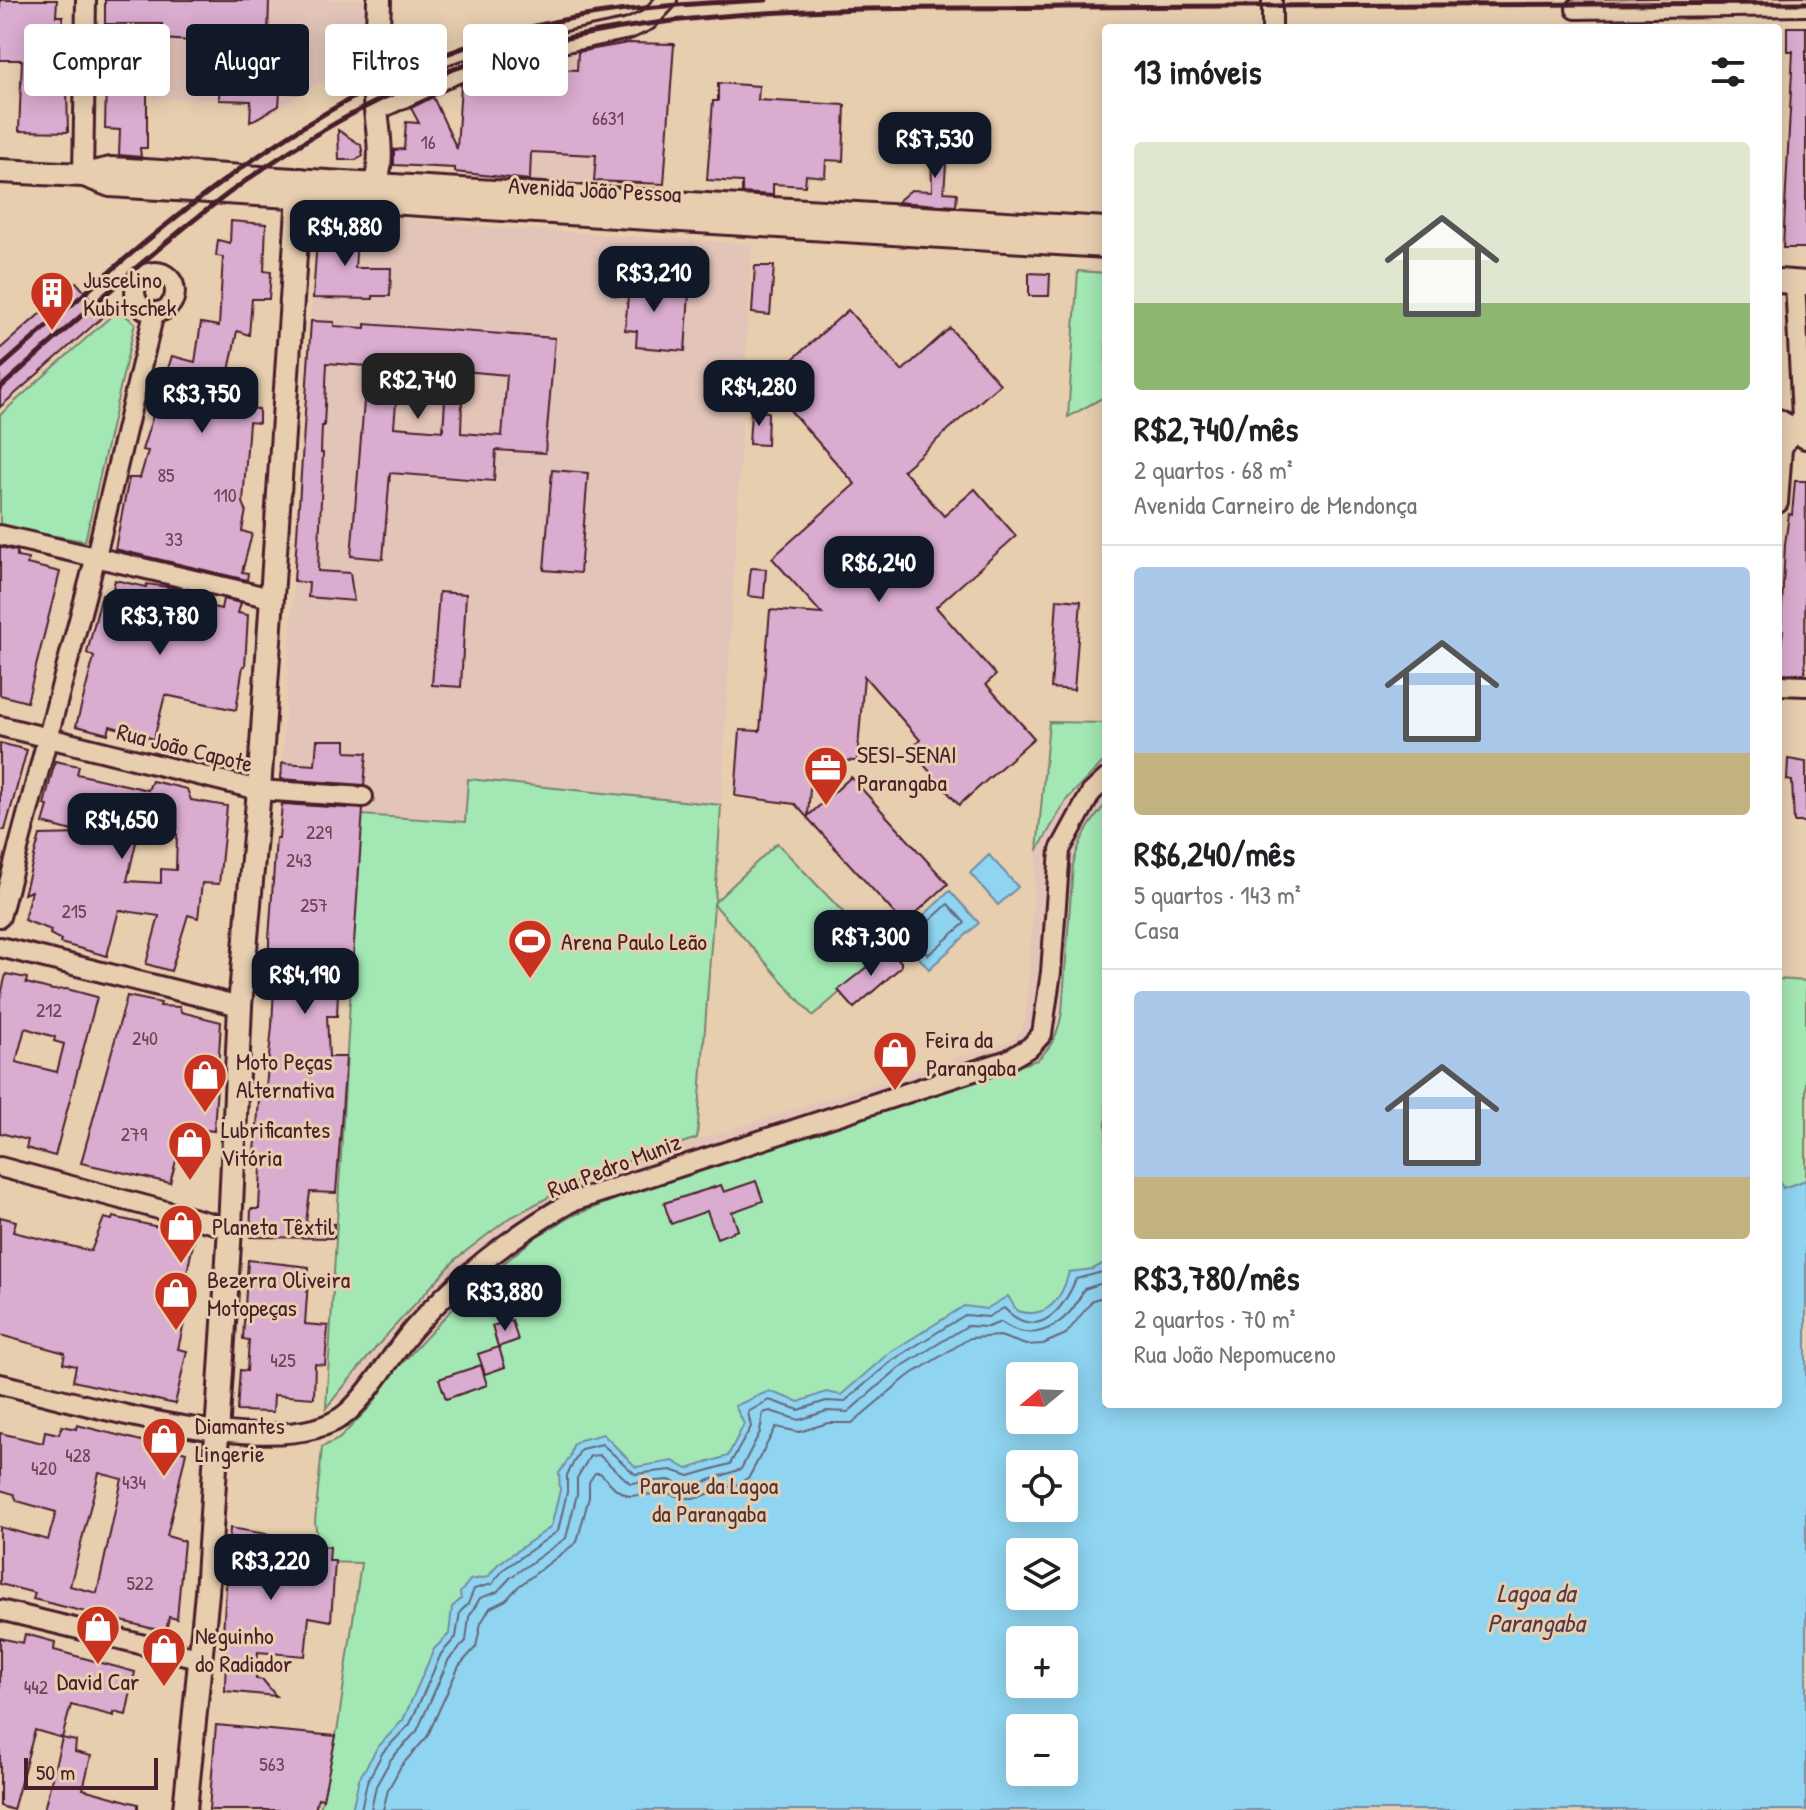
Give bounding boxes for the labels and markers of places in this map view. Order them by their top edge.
pin: R$7,530 [861,112,1009,180]
pin: R$4,880 [271,200,419,268]
pin: R$3,210 [580,246,728,314]
place label: Juscelino Kubitschek [83,263,177,323]
building icon: Juscelino Kubitschek [28,269,76,332]
pin: R$2,740 [344,353,492,421]
pin: R$4,280 [685,360,833,428]
pin: R$3,750 [128,367,276,435]
pin: R$6,240 [805,536,953,604]
pin: R$3,780 [86,589,234,657]
place label: SESI-SENAI Parangaba [857,738,957,798]
office icon: SESI-SENAI Parangaba [802,744,850,807]
pin: R$4,650 [48,793,196,861]
pin: R$7,300 [797,910,945,978]
sports icon: Arena Paulo Leão [506,917,554,980]
place label: Arena Paulo Leão [561,925,707,957]
pin: R$4,190 [231,948,379,1016]
place label: Feira da Parangaba [925,1023,1016,1083]
shop icon: Feira da Parangaba [871,1029,919,1092]
place label: Moto Peças Alternativa [236,1045,334,1105]
shop icon: Moto Peças Alternativa [181,1051,229,1114]
place label: Lubrificantes Vitória [221,1113,330,1173]
shop icon: Lubrificantes Vitória [166,1119,214,1182]
shop icon: Planeta Têxtil [157,1202,205,1265]
place label: Planeta Têxtil [212,1210,335,1242]
place label: Bezerra Oliveira Motopeças [207,1263,350,1323]
pin: R$3,880 [431,1265,579,1333]
shop icon: Bezerra Oliveira Motopeças [152,1269,200,1332]
place label: Diamantes Lingerie [195,1409,285,1469]
shop icon: Diamantes Lingerie [140,1415,188,1478]
pin: R$3,220 [197,1534,345,1602]
shop icon: David Car [74,1603,122,1666]
place label: Neguinho do Radiador [195,1619,292,1679]
shop icon: Neguinho do Radiador [140,1625,188,1688]
place label: David Car [57,1665,139,1697]

